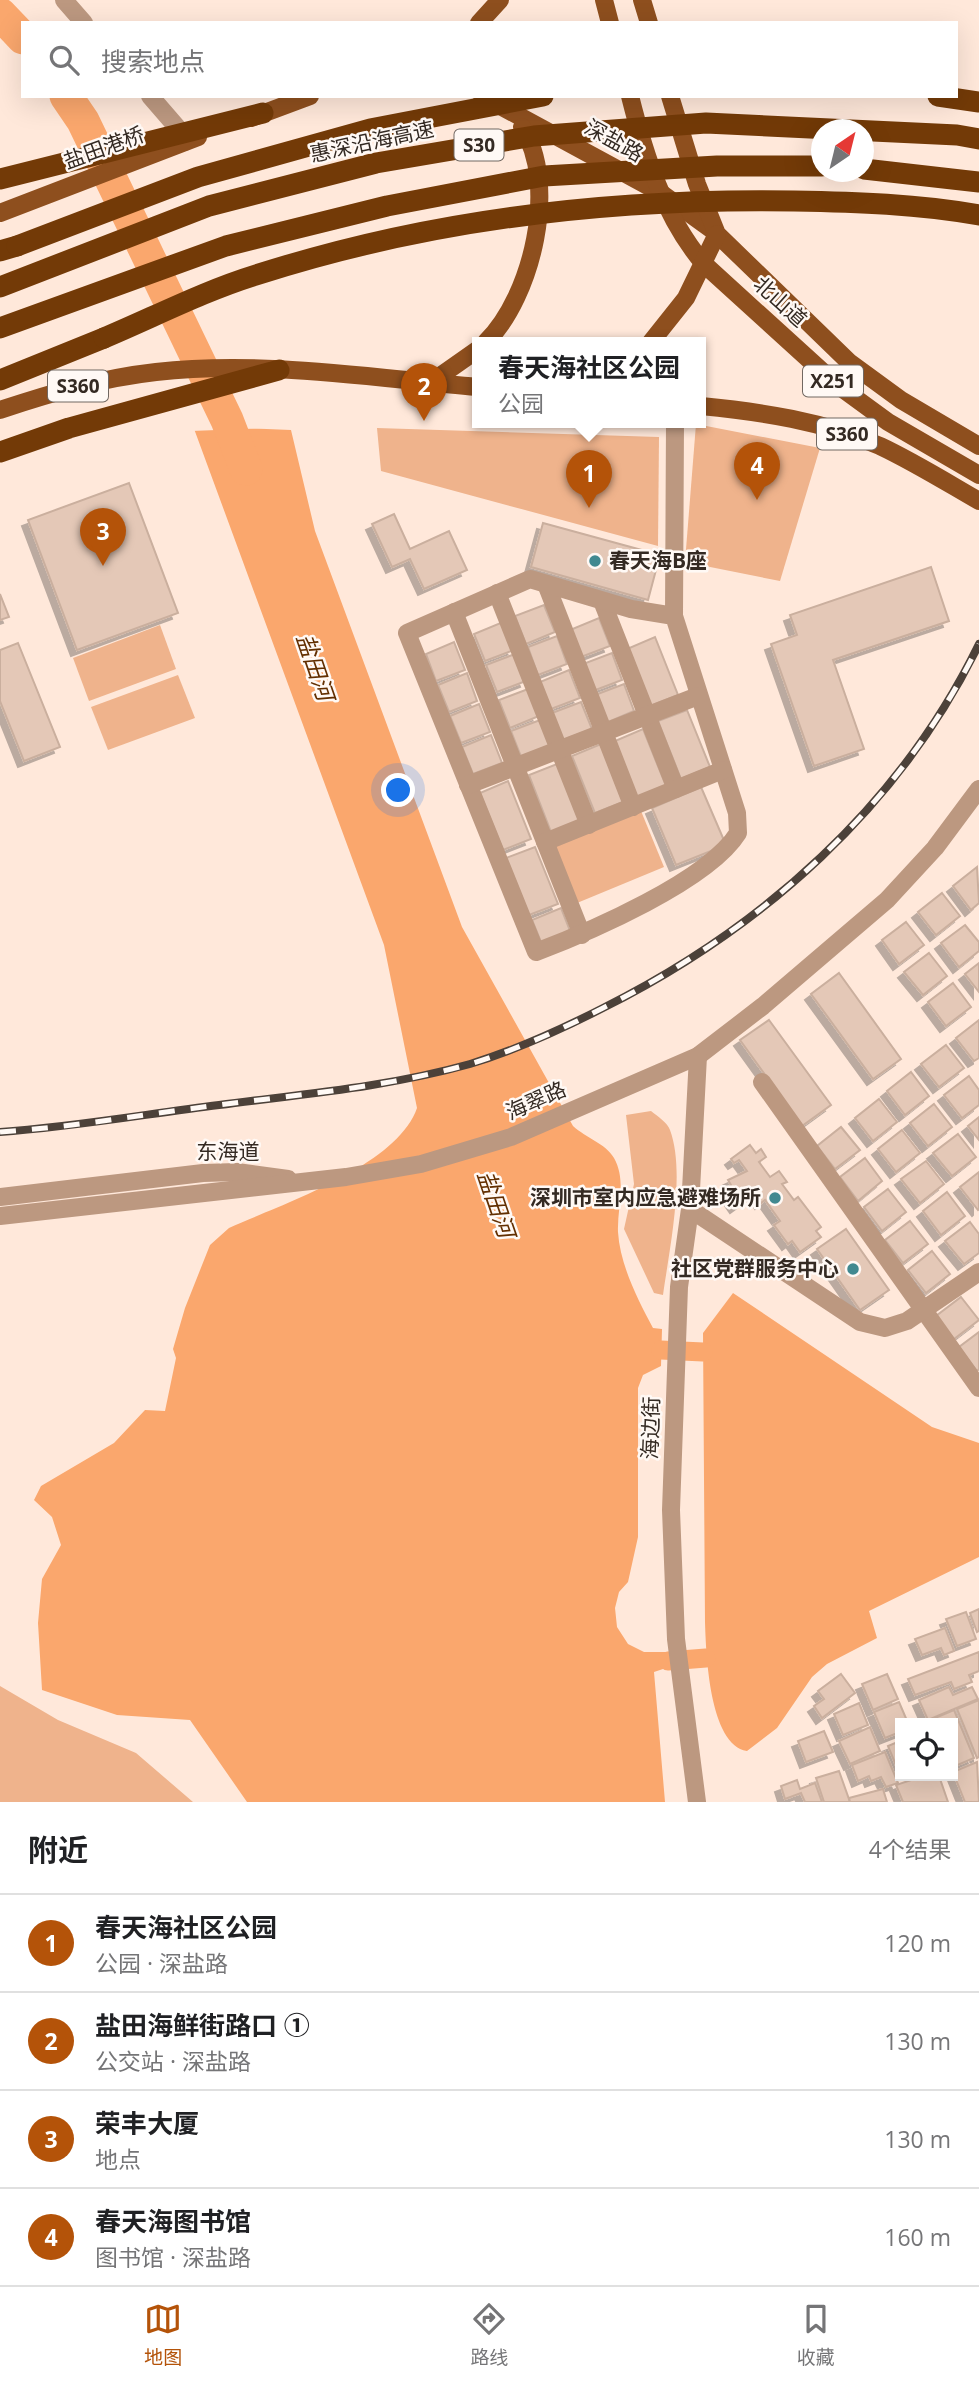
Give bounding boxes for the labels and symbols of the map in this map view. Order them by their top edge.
street label: 深盐路 [580,113,649,168]
street label: 惠深沿海高速 [307,114,436,168]
north arrow [811,119,874,182]
street label: 盐田港桥 [59,120,148,175]
road number: S30 [454,130,504,160]
street label: 北山道 [748,270,813,333]
pin: 2 [401,363,447,421]
road number: X251 [803,366,863,396]
road number: S360 [48,370,108,402]
road number: S360 [817,418,877,449]
pin: 4 [734,442,780,500]
pin: 1 [566,450,612,508]
pin: 3 [80,508,126,566]
place label: 春天海B座 [609,546,707,574]
marker: 春天海B座 [587,553,603,569]
water label: 盐田河 [290,629,344,708]
your location [381,773,415,807]
street label: 海翠路 [501,1074,570,1126]
street label: 东海道 [197,1137,260,1165]
water label: 盐田河 [471,1166,525,1245]
place label: 深圳市室内应急避难场所 [530,1183,761,1211]
marker: 深圳市室内应急避难场所 [767,1190,783,1206]
place label: 社区党群服务中心 [671,1254,839,1282]
marker: 社区党群服务中心 [845,1261,861,1277]
street label: 海边街 [635,1396,665,1460]

